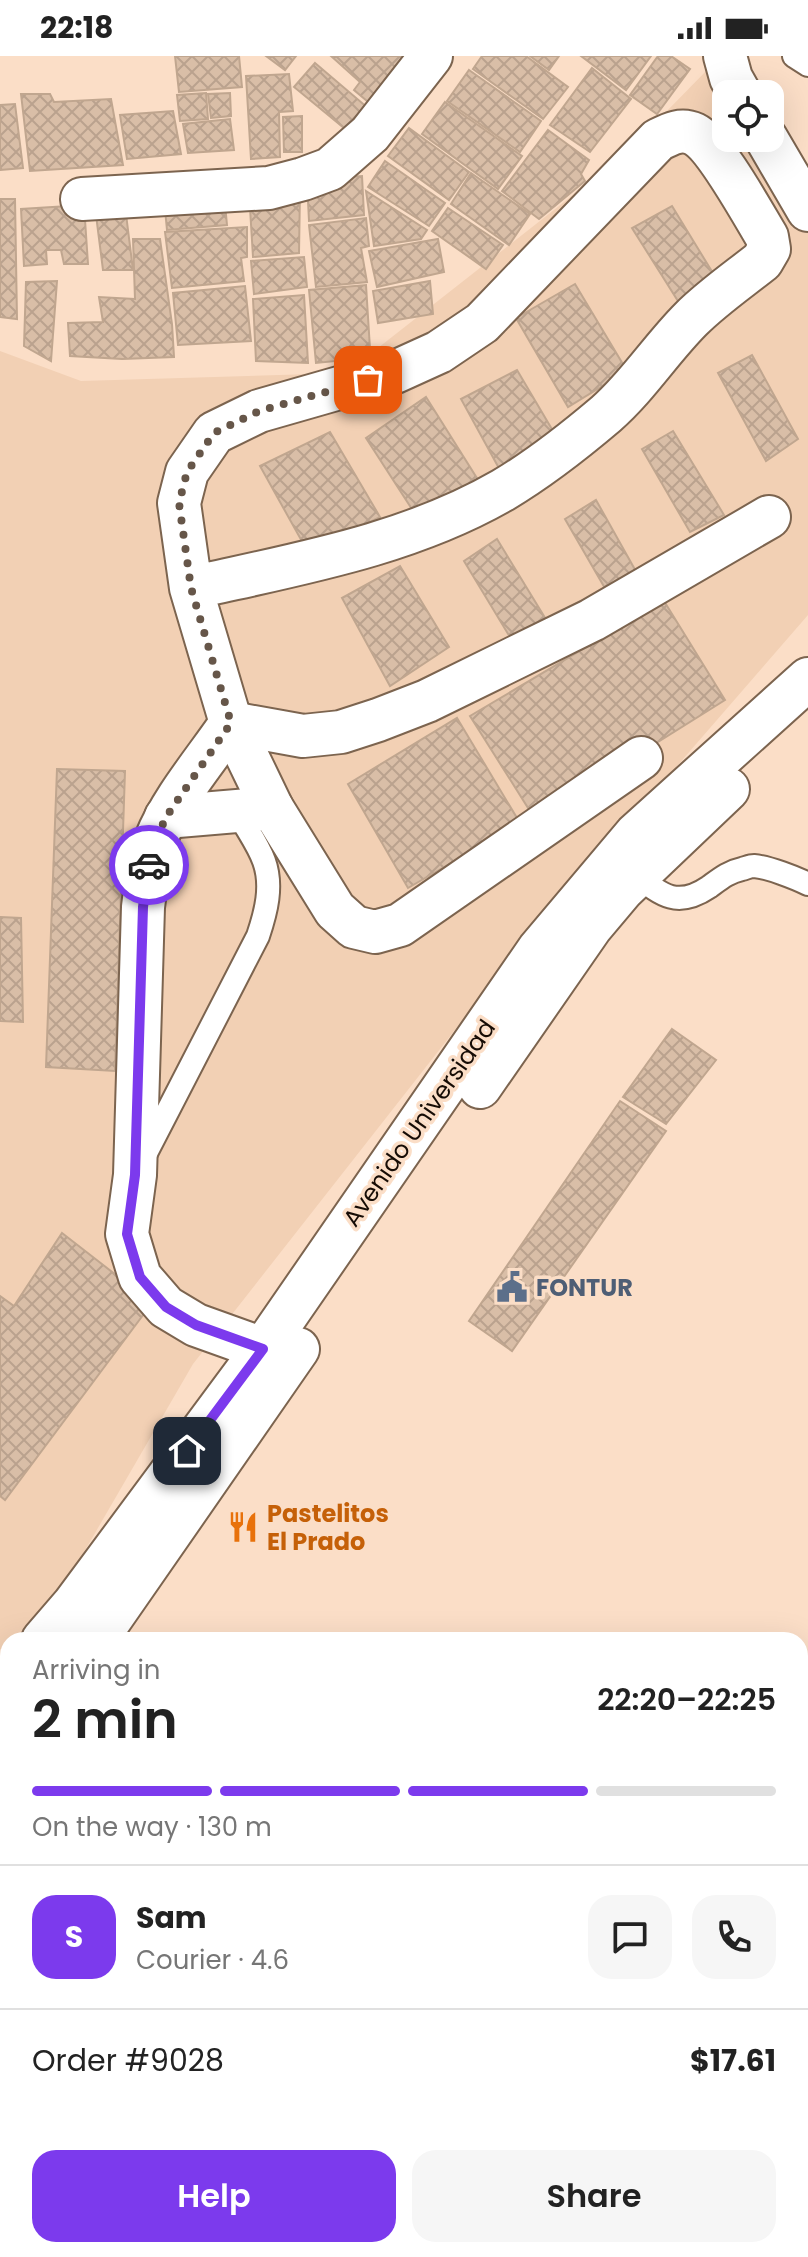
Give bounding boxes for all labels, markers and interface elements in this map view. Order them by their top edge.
text: 22:18 [40,6,114,49]
map controls [712,80,784,152]
button: locate [712,80,784,152]
pin [334,346,402,414]
icon: bag [346,358,390,402]
courier [109,825,189,905]
icon: car [127,843,171,887]
street label: Avenido Universidad [335,1013,503,1233]
public building icon: FONTUR [495,1270,529,1304]
place label: FONTUR [536,1271,633,1304]
pin [153,1417,221,1485]
icon: home [165,1429,209,1473]
place label: Pastelitos El Prado [267,1497,389,1558]
restaurant icon: Pastelitos El Prado [226,1510,260,1544]
text: Arriving in [32,1652,161,1688]
text: 22:20–22:25 [597,1678,776,1721]
text: 2 min [32,1683,178,1756]
text: On the way · 130 m [32,1809,272,1845]
button: chat [588,1895,672,1979]
button: phone [692,1895,776,1979]
text: Sam [136,1896,207,1939]
text: S [65,1915,83,1958]
text: Courier · 4.6 [136,1942,289,1978]
text: Order #9028 [32,2039,224,2082]
text: $17.61 [690,2039,776,2082]
button: Help [32,2150,396,2242]
button: Share [412,2150,776,2242]

